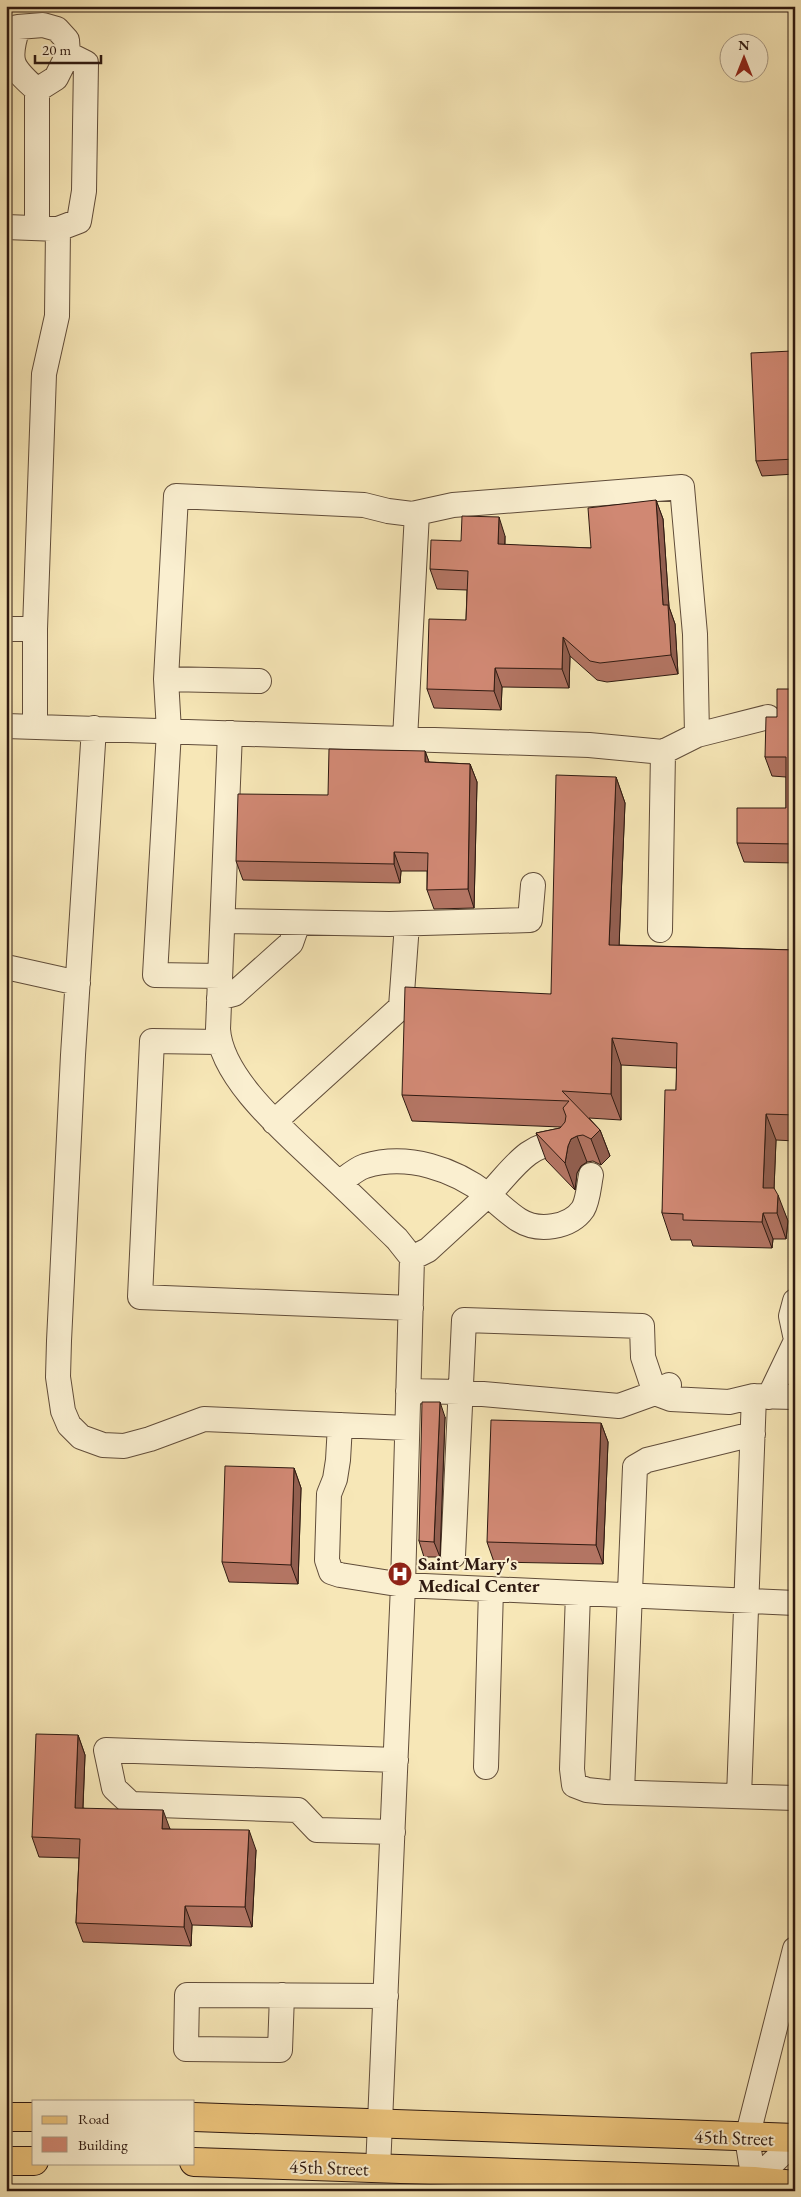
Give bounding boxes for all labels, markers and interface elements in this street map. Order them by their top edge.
scale bar [35,32,101,64]
north arrow [718,32,768,82]
text: N [738,36,750,54]
text: 20 m [42,40,71,59]
place label: Saint Mary's Medical Center [418,1551,540,1598]
hospital icon: Saint Mary's Medical Center [387,1561,413,1587]
legend [32,2100,195,2164]
text: Road [78,2109,110,2128]
street label: 45th Street [694,2124,774,2151]
text: Building [78,2135,128,2154]
street label: 45th Street [289,2154,369,2181]

